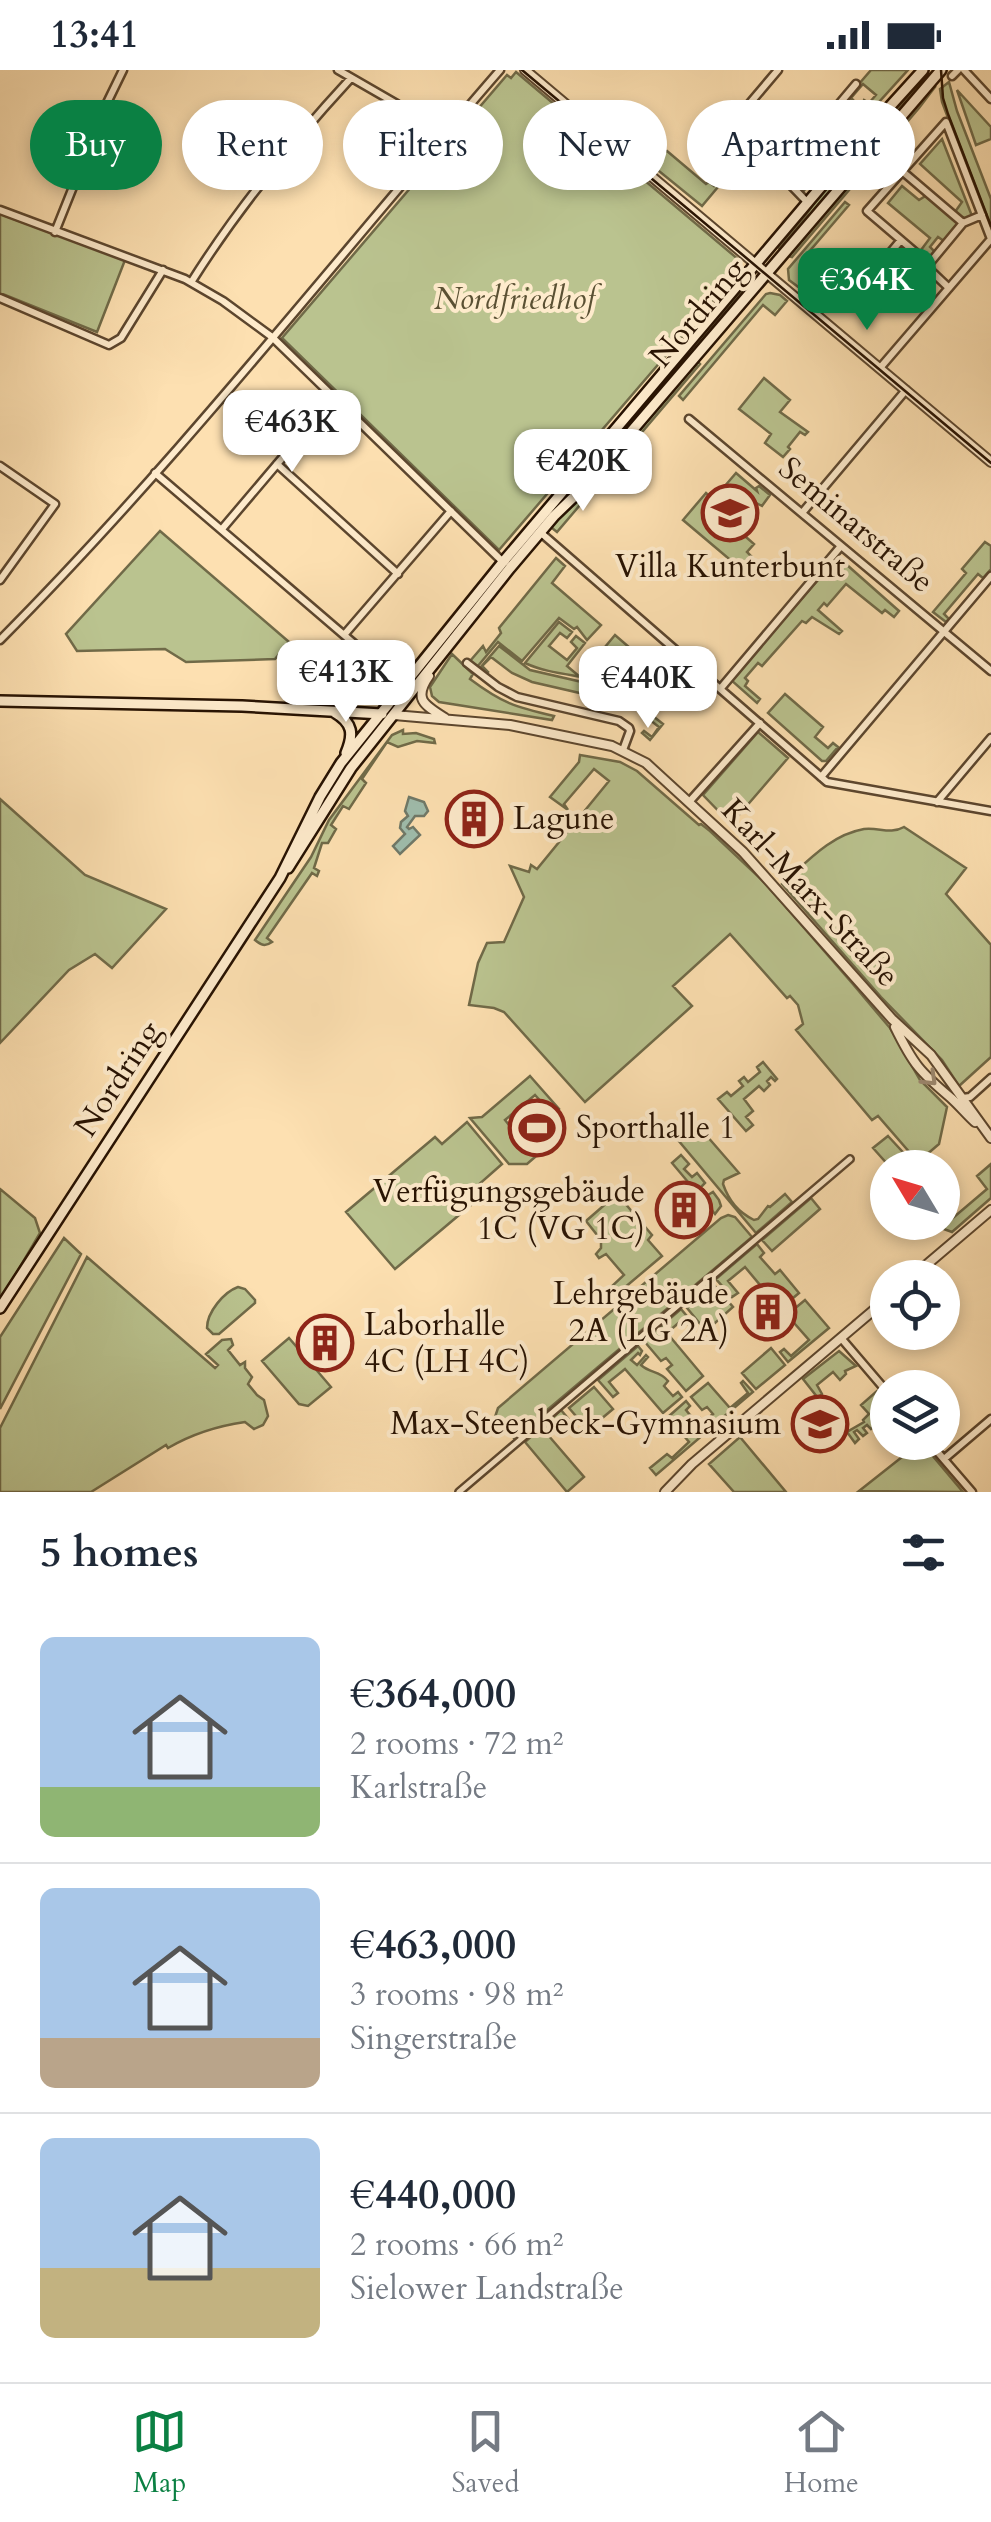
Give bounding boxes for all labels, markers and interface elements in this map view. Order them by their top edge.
text: 13:41 [50,9,139,61]
chip: Buy [30,100,162,190]
chip: Rent [182,100,323,190]
chip: Filters [343,100,503,190]
chip: New [523,100,667,190]
chip: Apartment [687,100,915,190]
pin: €364K [797,248,937,333]
street label: Nordring [639,249,757,377]
text: €364K [820,258,914,302]
park label: Nordfriedhof [434,277,602,321]
pin: €463K [222,390,362,475]
text: €463K [245,400,339,444]
pin: €420K [513,429,653,514]
text: €420K [536,439,630,483]
street label: Seminarstraße [769,447,943,603]
school or university icon: Villa Kunterbunt [700,483,760,543]
place label: Villa Kunterbunt [615,545,845,589]
pin: €413K [276,640,416,725]
pin: €440K [578,646,718,731]
text: €413K [299,650,393,694]
text: €440K [601,656,695,700]
building icon: Lagune [444,789,504,849]
street label: Karl-Marx-Straße [711,789,909,997]
place label: Lagune [513,797,614,841]
street label: Nordring [64,1012,172,1146]
one-way arrow [918,1067,936,1085]
sports icon: Sporthalle 1 [507,1098,567,1158]
place label: Sporthalle 1 [576,1106,735,1150]
north arrow [870,1150,960,1240]
map controls [870,1150,960,1460]
place label: Verfügungsgebäude 1C (VG 1C) [373,1170,645,1251]
building icon: Verfügungsgebäude 1C (VG 1C) [654,1180,714,1240]
button: locate [870,1260,960,1350]
place label: Lehrgebäude 2A (LG 2A) [553,1272,729,1353]
building icon: Lehrgebäude 2A (LG 2A) [738,1282,798,1342]
place label: Laborhalle 4C (LH 4C) [364,1303,529,1384]
building icon: Laborhalle 4C (LH 4C) [295,1313,355,1373]
button: layers [870,1370,960,1460]
school or university icon: Max-Steenbeck-Gymnasium [790,1394,850,1454]
place label: Max-Steenbeck-Gymnasium [390,1402,781,1446]
text: 5 homes [40,1524,198,1581]
icon: filters [896,1525,951,1580]
text: €364,000 [350,1665,516,1722]
icon: home [120,1677,240,1797]
text: 2 rooms · 72 m² [350,1722,563,1766]
text: Karlstraße [350,1766,487,1810]
text: €463,000 [350,1916,516,1973]
icon: home [120,1928,240,2048]
text: 3 rooms · 98 m² [350,1973,563,2017]
text: Singerstraße [350,2017,517,2061]
text: €440,000 [350,2166,516,2223]
icon: home [120,2178,240,2298]
text: 2 rooms · 66 m² [350,2223,563,2267]
text: Sielower Landstraße [350,2267,624,2311]
tab: Map [132,2404,187,2502]
tab: Saved [452,2404,519,2502]
tab: Home [784,2404,859,2502]

